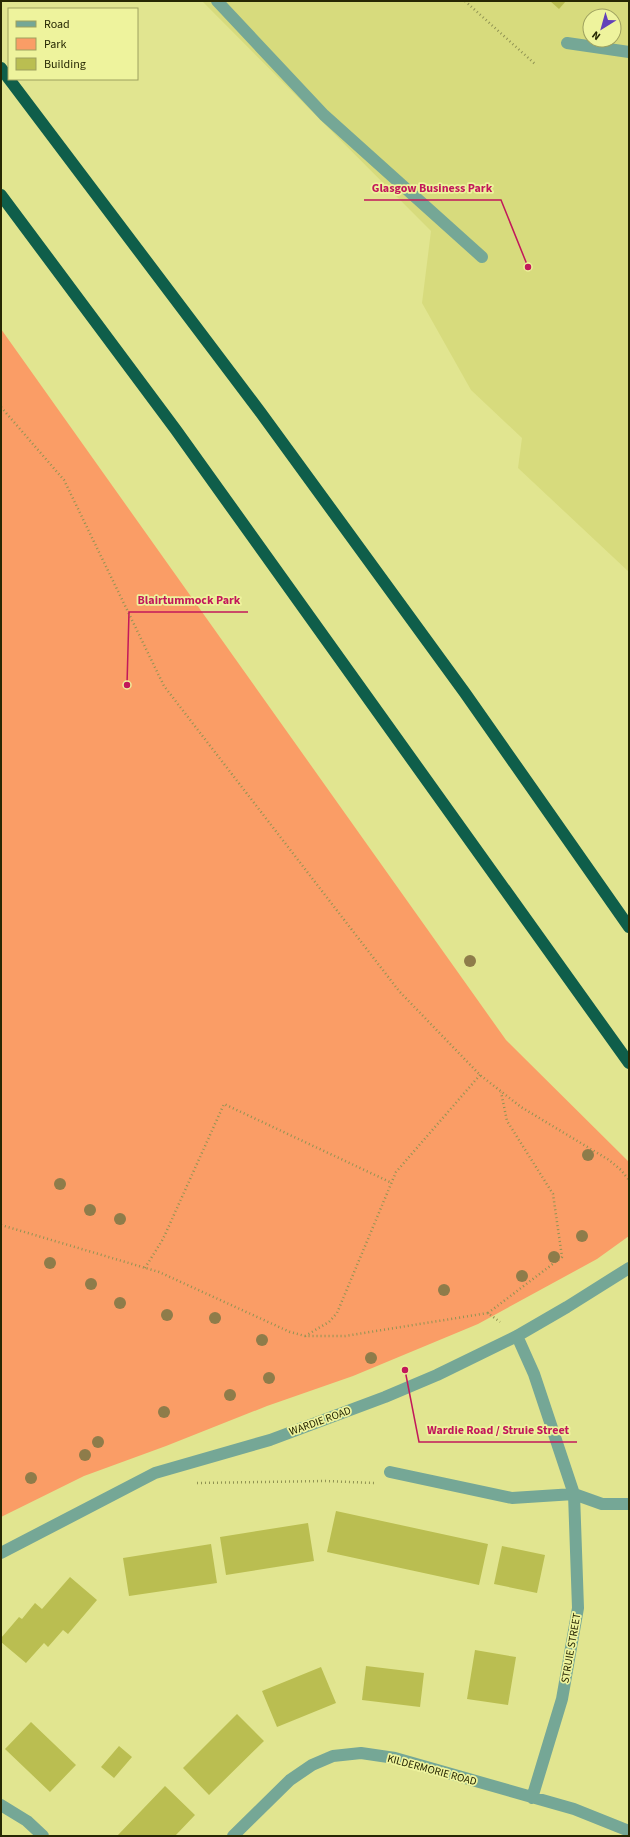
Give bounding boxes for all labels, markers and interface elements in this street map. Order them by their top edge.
legend [8,8,138,80]
north arrow [582,8,622,48]
text: Road [44,16,70,33]
text: N [589,27,604,44]
text: Park [44,36,66,53]
text: Building [44,56,86,73]
callout: Glasgow Business Park [364,176,501,200]
text: Glasgow Business Park [372,180,493,197]
callout: Blairtummock Park [129,588,248,612]
text: Blairtummock Park [138,592,241,609]
street label: WARDIE ROAD [287,1403,353,1439]
callout: Wardie Road / Struie Street [419,1418,577,1442]
text: Wardie Road / Struie Street [427,1422,569,1439]
street label: STRUIE STREET [557,1612,585,1684]
street label: KILDERMORIE ROAD [386,1751,479,1789]

